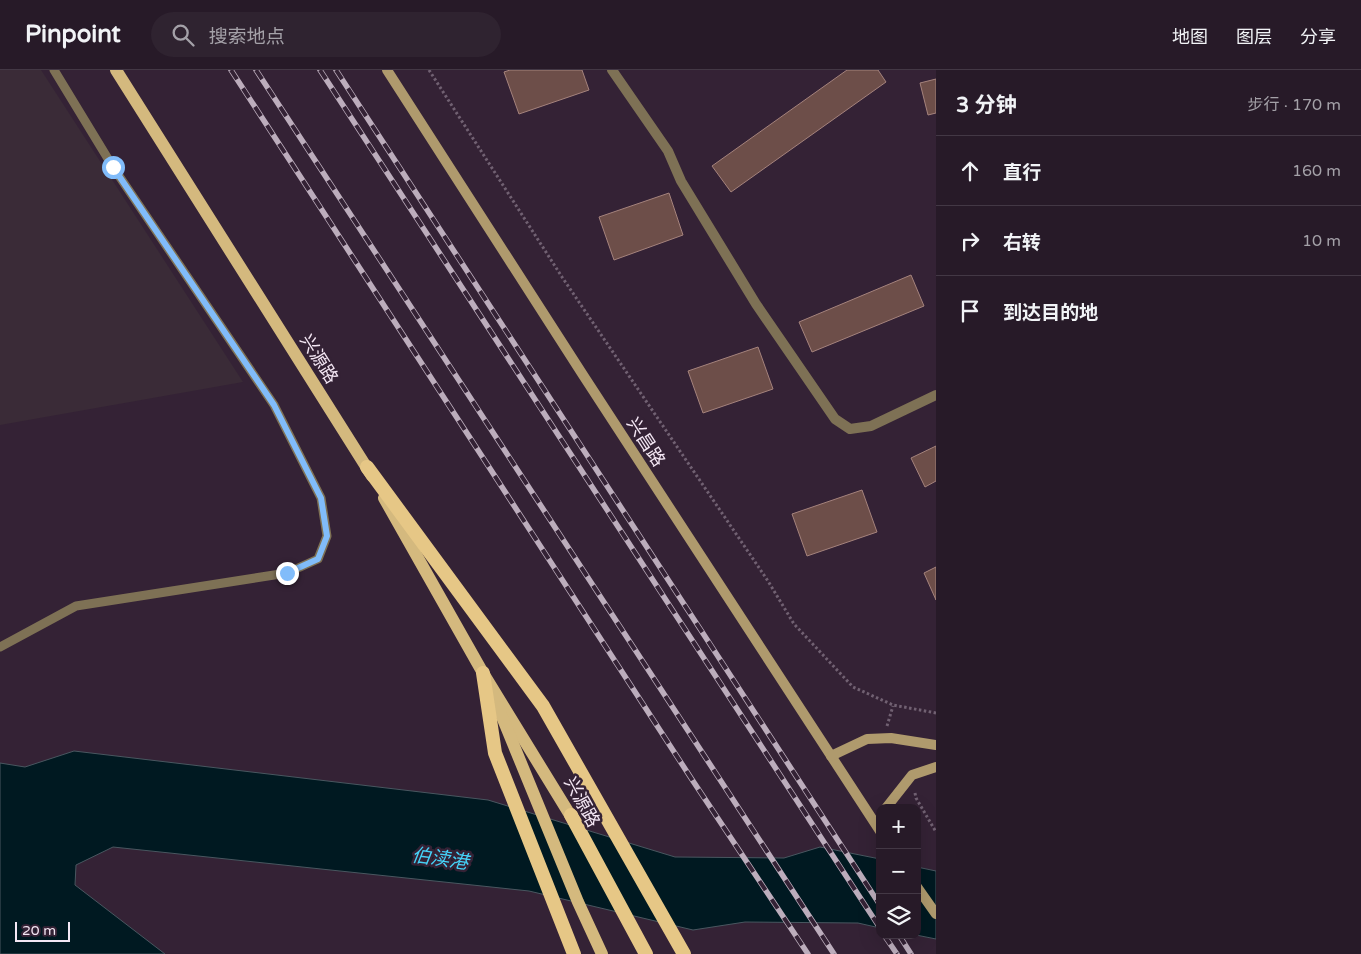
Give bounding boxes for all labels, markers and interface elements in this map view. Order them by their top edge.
search box [151,12,501,57]
text: Pinpoint [25,20,121,49]
icon: search [169,21,197,49]
text: 搜索地点 [209,26,285,48]
text: 地图 [1172,26,1208,48]
text: 图层 [1236,26,1272,48]
text: 分享 [1300,26,1336,48]
text: 3 分钟 [956,93,1017,118]
text: 步行 · 170 m [1248,95,1341,115]
route start [102,156,125,179]
icon: ahead [956,157,984,185]
text: 160 m [1292,161,1341,181]
text: 直行 [1003,162,1041,184]
icon: right [956,227,984,255]
text: 10 m [1302,231,1341,251]
text: 右转 [1003,232,1041,254]
icon: arrive [956,297,984,325]
text: 到达目的地 [1003,302,1098,324]
street label: 兴源路 [295,330,343,388]
street label: 兴昌路 [622,413,670,471]
route end [276,562,299,585]
street label: 兴源路 [559,773,605,831]
map controls [876,804,921,939]
button: + [876,804,921,849]
water label: 伯渎港 [410,844,473,874]
button: − [876,849,921,894]
button: layers [876,894,921,939]
scale bar [15,919,70,942]
text: 20 m [22,922,56,939]

